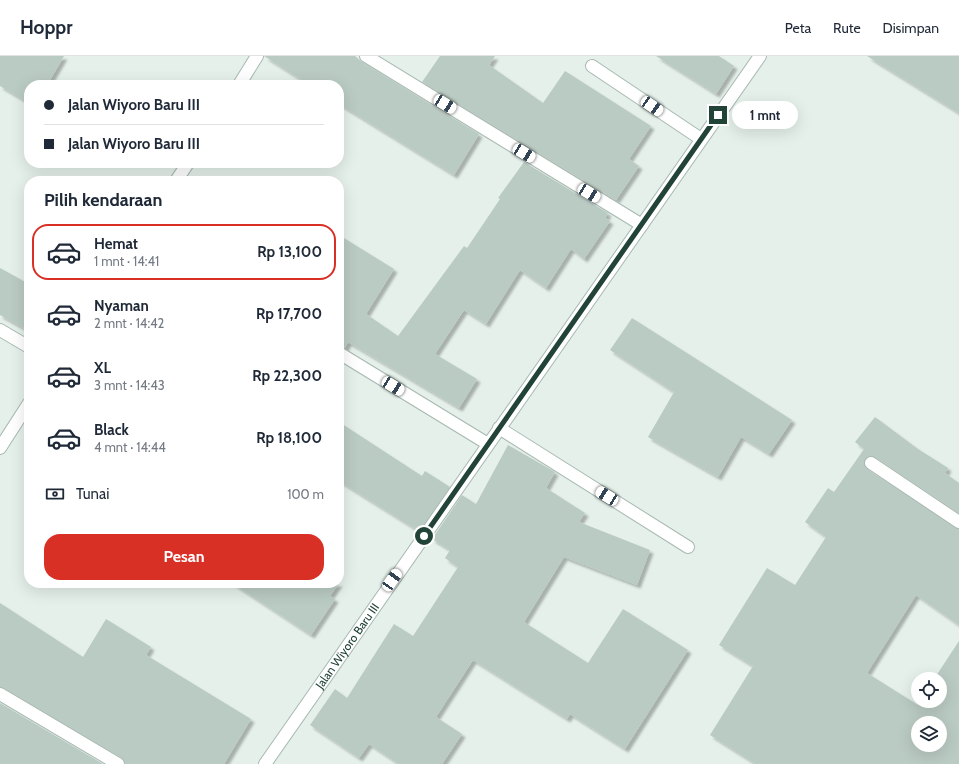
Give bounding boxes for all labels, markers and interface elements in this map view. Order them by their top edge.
text: Hoppr [20,16,72,39]
text: Peta [785,19,811,37]
text: Rute [833,19,861,37]
text: Disimpan [883,19,939,37]
car [432,93,458,115]
car [639,94,665,118]
text: Jalan Wiyoro Baru III [68,96,200,114]
callout: 1 mnt [732,101,798,129]
route end [709,106,727,124]
text: 1 mnt [750,107,780,123]
text: Jalan Wiyoro Baru III [68,135,200,153]
car [511,142,537,164]
car [576,182,602,204]
text: Pilih kendaraan [44,189,162,211]
icon: car [46,234,82,270]
text: Hemat [94,235,138,253]
text: Rp 13,100 [257,243,322,261]
text: 1 mnt · 14:41 [94,253,159,269]
icon: car [46,296,82,332]
text: Nyaman [94,297,149,315]
text: Rp 17,700 [256,305,322,323]
text: 2 mnt · 14:42 [94,315,164,331]
icon: car [46,358,82,394]
text: XL [94,359,111,377]
text: Rp 22,300 [252,367,322,385]
car [380,375,406,397]
text: 3 mnt · 14:43 [94,377,165,393]
icon: car [46,420,82,456]
text: Black [94,421,129,439]
text: Rp 18,100 [256,429,322,447]
text: 4 mnt · 14:44 [94,439,166,455]
icon: cash [44,483,66,505]
text: Tunai [76,485,109,503]
car [594,485,620,507]
text: 100 m [287,486,324,502]
route start [415,527,433,545]
button: Pesan [44,534,324,580]
car [380,567,404,593]
street label: Jalan Wiyoro Baru III [311,600,382,692]
map controls [911,672,947,752]
button: locate [911,672,947,708]
button: layers [911,716,947,752]

